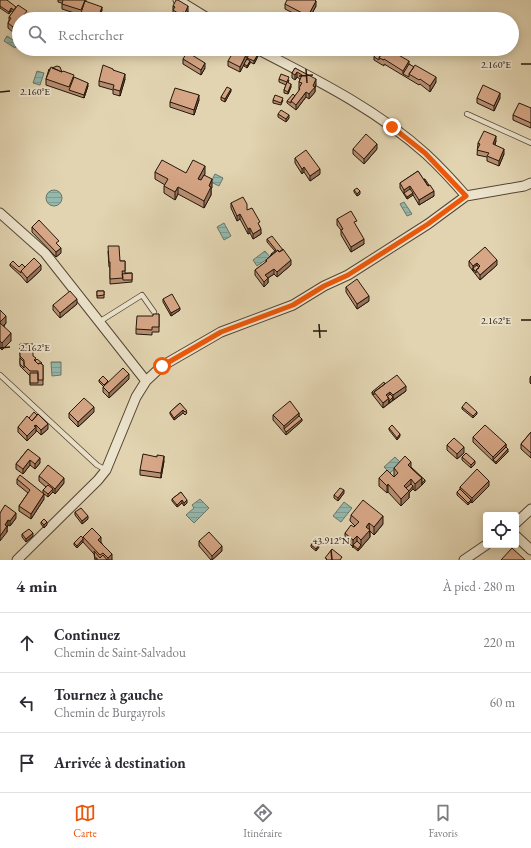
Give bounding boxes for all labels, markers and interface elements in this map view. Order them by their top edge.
search box [12,12,519,56]
icon: search [26,23,48,45]
text: Rechercher [58,25,124,44]
text: 2.160°E [481,58,511,71]
text: 2.160°E [20,85,50,98]
route end [383,118,401,136]
text: 2.162°E [481,314,511,327]
text: 2.162°E [20,341,50,354]
route start [153,357,171,375]
map controls [483,512,519,548]
button: locate [483,512,519,548]
text: 43.912°N [312,534,350,547]
text: 4 min [16,575,57,597]
text: À pied · 280 m [443,578,515,595]
text: Continuez [54,625,120,644]
icon: ahead [16,632,38,654]
text: 220 m [484,634,515,651]
text: Chemin de Saint-Salvadou [54,644,186,661]
text: Tournez à gauche [54,685,163,704]
icon: left [16,692,38,714]
text: 60 m [490,694,515,711]
text: Chemin de Burgayrols [54,704,165,721]
icon: arrive [16,752,38,774]
text: Arrivée à destination [54,753,186,772]
tab: Carte [73,802,97,840]
tab: Itinéraire [243,802,282,840]
tab: Favoris [428,802,458,840]

